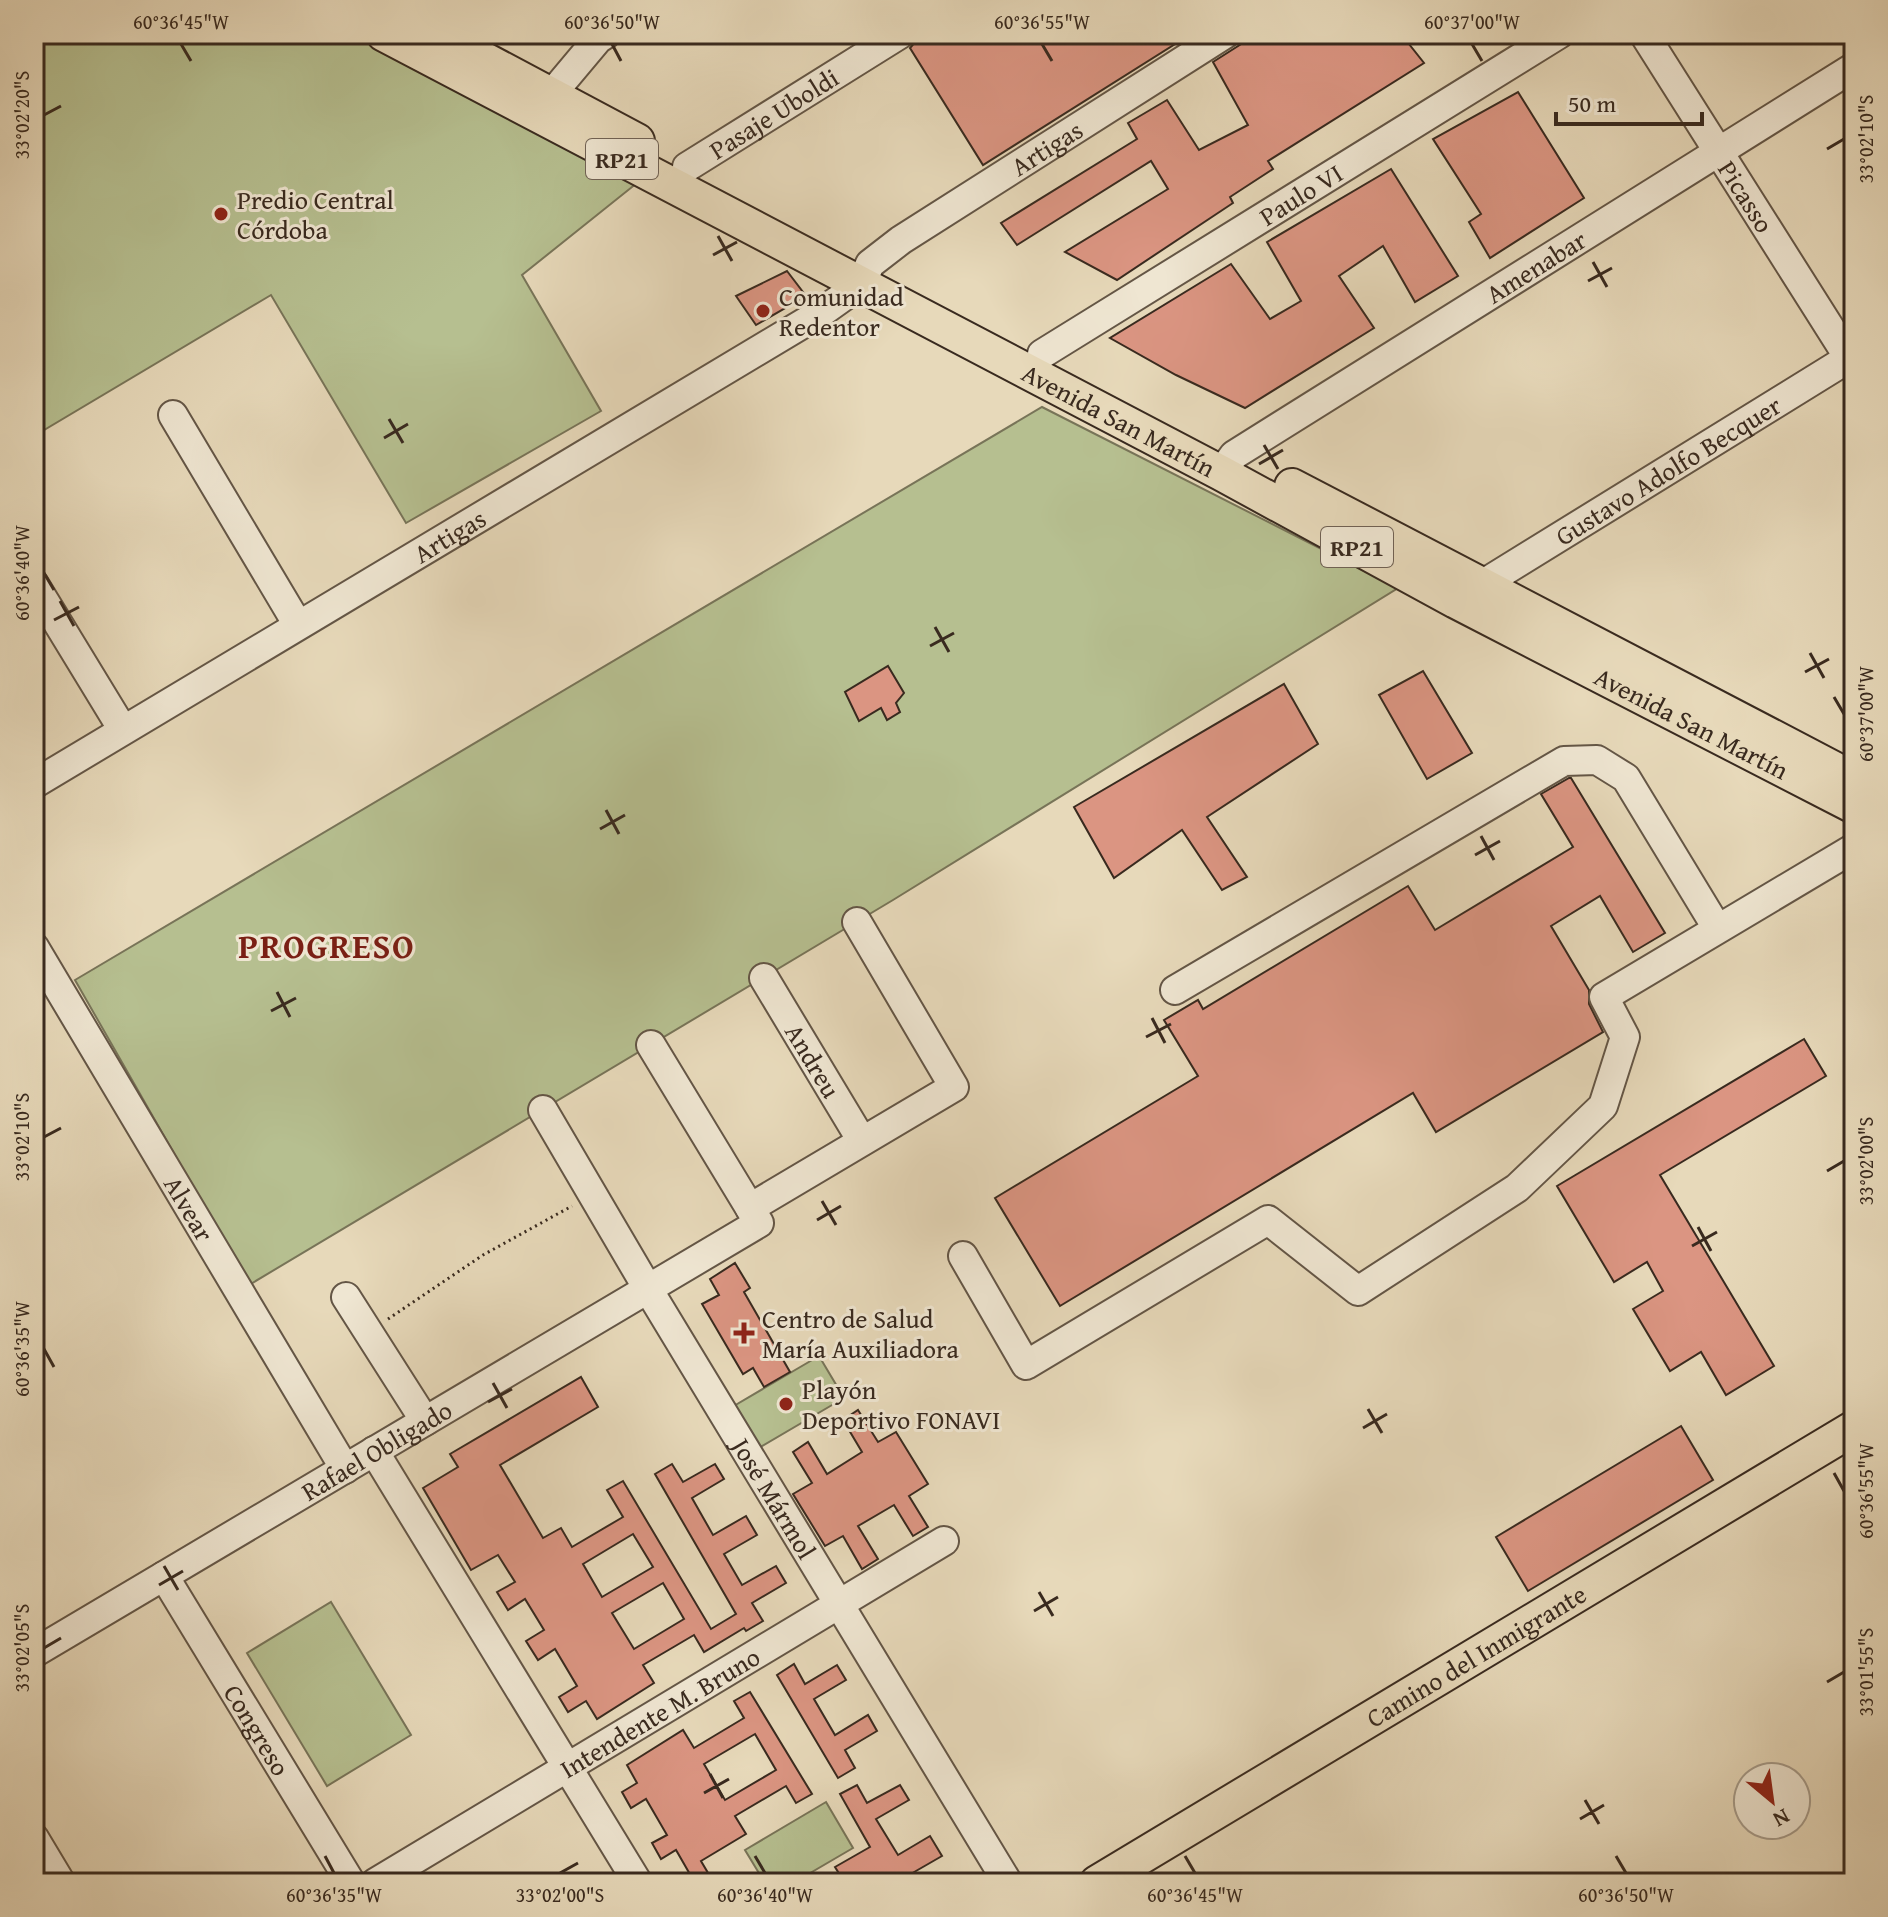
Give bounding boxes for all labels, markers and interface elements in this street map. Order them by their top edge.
text: 60°36'45"W [133,7,229,36]
text: 60°36'50"W [564,7,660,36]
text: 60°36'55"W [994,7,1090,36]
text: 60°37'00"W [1424,7,1520,36]
street label: Pasaje Uboldi [701,58,846,168]
text: 33°02'20"S [7,71,36,159]
scale bar [1556,76,1702,126]
text: 50 m [1568,86,1616,121]
text: 33°02'10"S [1851,95,1880,183]
street label: Artigas [1003,110,1090,185]
road number: RP21 [586,139,658,179]
street label: Picasso [1709,152,1784,240]
street label: Paulo VI [1251,153,1350,235]
place label: Predio Central Córdoba [237,180,394,249]
marker: Predio Central Córdoba [212,205,230,223]
street label: Amenabar [1478,220,1594,313]
place label: Comunidad Redentor [779,277,904,346]
marker: Comunidad Redentor [754,302,772,320]
street label: Avenida San Martín [1015,353,1223,487]
street label: Gustavo Adolfo Becquer [1547,385,1788,555]
street label: Artigas [406,498,493,572]
text: 60°36'40"W [7,525,36,621]
road number: RP21 [1321,527,1393,567]
street label: Avenida San Martín [1588,656,1796,789]
text: 60°37'00"W [1851,666,1880,762]
district label: PROGRESO [238,921,416,970]
street label: Andreu [776,1016,851,1105]
text: 33°02'10"S [7,1093,36,1181]
text: 33°02'00"S [1851,1117,1880,1205]
street label: Alvear [155,1168,225,1249]
place label: Centro de Salud María Auxiliadora [762,1299,960,1368]
text: 60°36'35"W [7,1301,36,1397]
marker: Centro de Salud María Auxiliadora [733,1322,755,1344]
place label: Playón Deportivo FONAVI [802,1370,1000,1439]
street label: Rafael Obligado [293,1390,459,1510]
marker: Playón Deportivo FONAVI [777,1395,795,1413]
street label: José Mármol [721,1427,827,1566]
text: 60°36'55"W [1851,1443,1880,1539]
street label: Camino del Inmigrante [1358,1574,1593,1737]
text: 33°02'05"S [7,1604,36,1692]
text: 33°01'55"S [1851,1628,1880,1716]
street label: Intendente M. Bruno [552,1637,767,1787]
street label: Congreso [215,1676,301,1783]
north arrow [1732,1761,1812,1841]
text: N [1767,1801,1796,1836]
text: 60°36'35"W [286,1880,382,1909]
text: 33°02'00"S [516,1880,604,1909]
text: 60°36'40"W [717,1880,813,1909]
text: 60°36'45"W [1147,1880,1243,1909]
text: 60°36'50"W [1578,1880,1674,1909]

